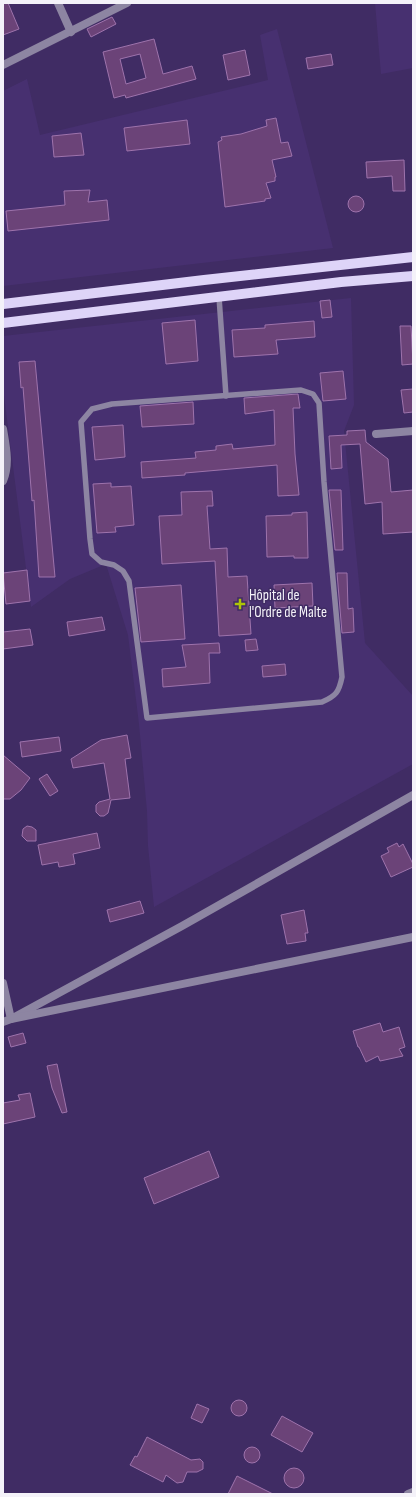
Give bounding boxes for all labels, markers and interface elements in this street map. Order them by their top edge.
place label: Hôpital de l'Ordre de Malte [249,586,327,622]
marker: Hôpital de l'Ordre de Malte [234,598,246,610]

